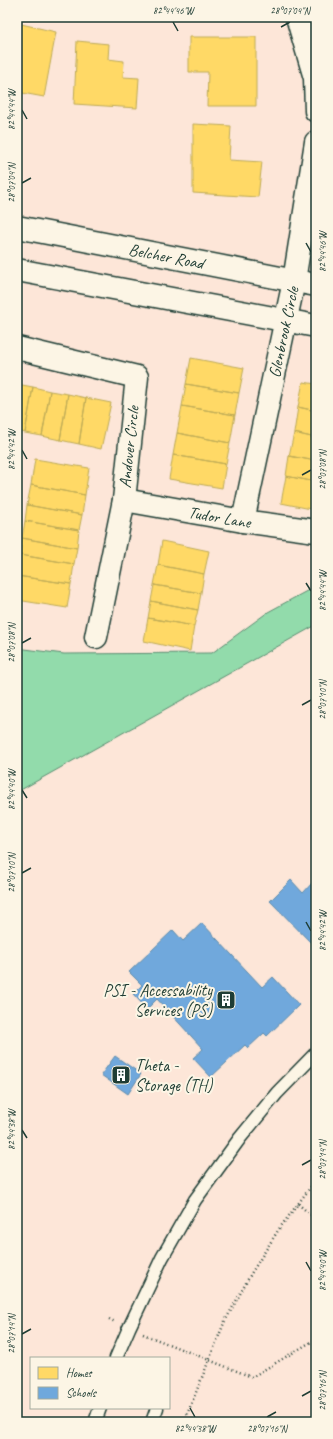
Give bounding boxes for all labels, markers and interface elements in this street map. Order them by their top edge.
text: 82°44'46"W [153,4,195,17]
text: 28°07'04"N [270,4,312,17]
text: 82°44'44"W [5,88,18,130]
text: 28°07'04"N [5,161,18,203]
text: 82°44'46"W [316,230,329,272]
street label: Belcher Road [127,238,209,274]
street label: Glenbrook Circle [263,283,303,380]
street label: Andover Circle [114,404,144,489]
text: 82°44'42"W [5,428,18,470]
text: 28°07'08"N [316,448,329,490]
street label: Tudor Lane [187,501,253,533]
text: 82°44'44"W [316,569,329,611]
text: 28°07'08"N [5,621,18,663]
text: 28°07'10"N [316,678,329,720]
text: 82°44'40"W [5,768,18,810]
text: 28°07'10"N [5,851,18,893]
text: 82°44'42"W [316,909,329,951]
place label: PSI - Accessability Services (PS) [103,980,213,1021]
building icon: PSI - Accessability Services (PS) [215,989,237,1011]
place label: Theta - Storage (TH) [135,1055,214,1096]
building icon: Theta - Storage (TH) [110,1064,132,1086]
text: 82°44'38"W [5,1108,18,1150]
text: 28°07'14"N [316,1138,329,1180]
text: 82°44'40"W [316,1249,329,1291]
text: 28°07'14"N [5,1312,18,1354]
legend [30,1357,170,1409]
text: Homes [66,1365,93,1381]
text: 28°07'16"N [316,1369,329,1411]
text: Schools [66,1385,98,1401]
text: 82°44'38"W [175,1422,217,1435]
text: 28°07'16"N [247,1422,289,1435]

